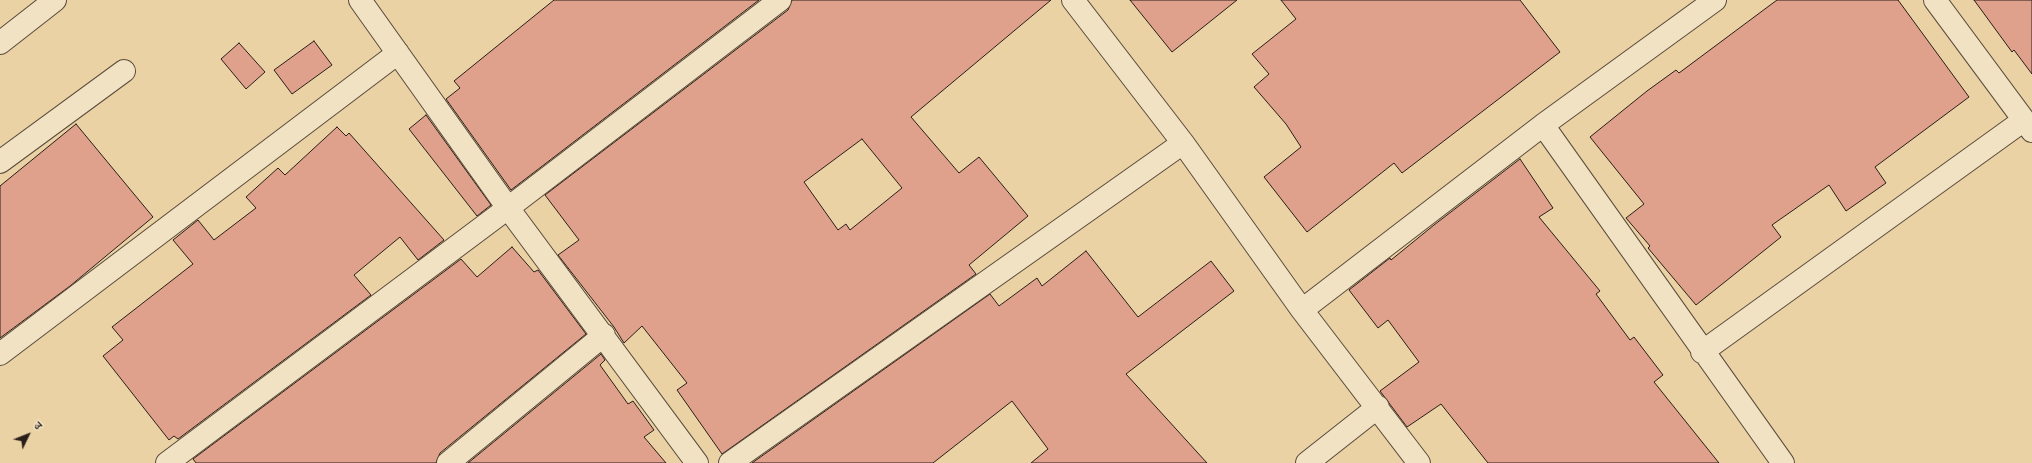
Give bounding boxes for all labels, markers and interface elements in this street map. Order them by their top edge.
north arrow [8,415,48,455]
text: उ [30,419,45,434]

